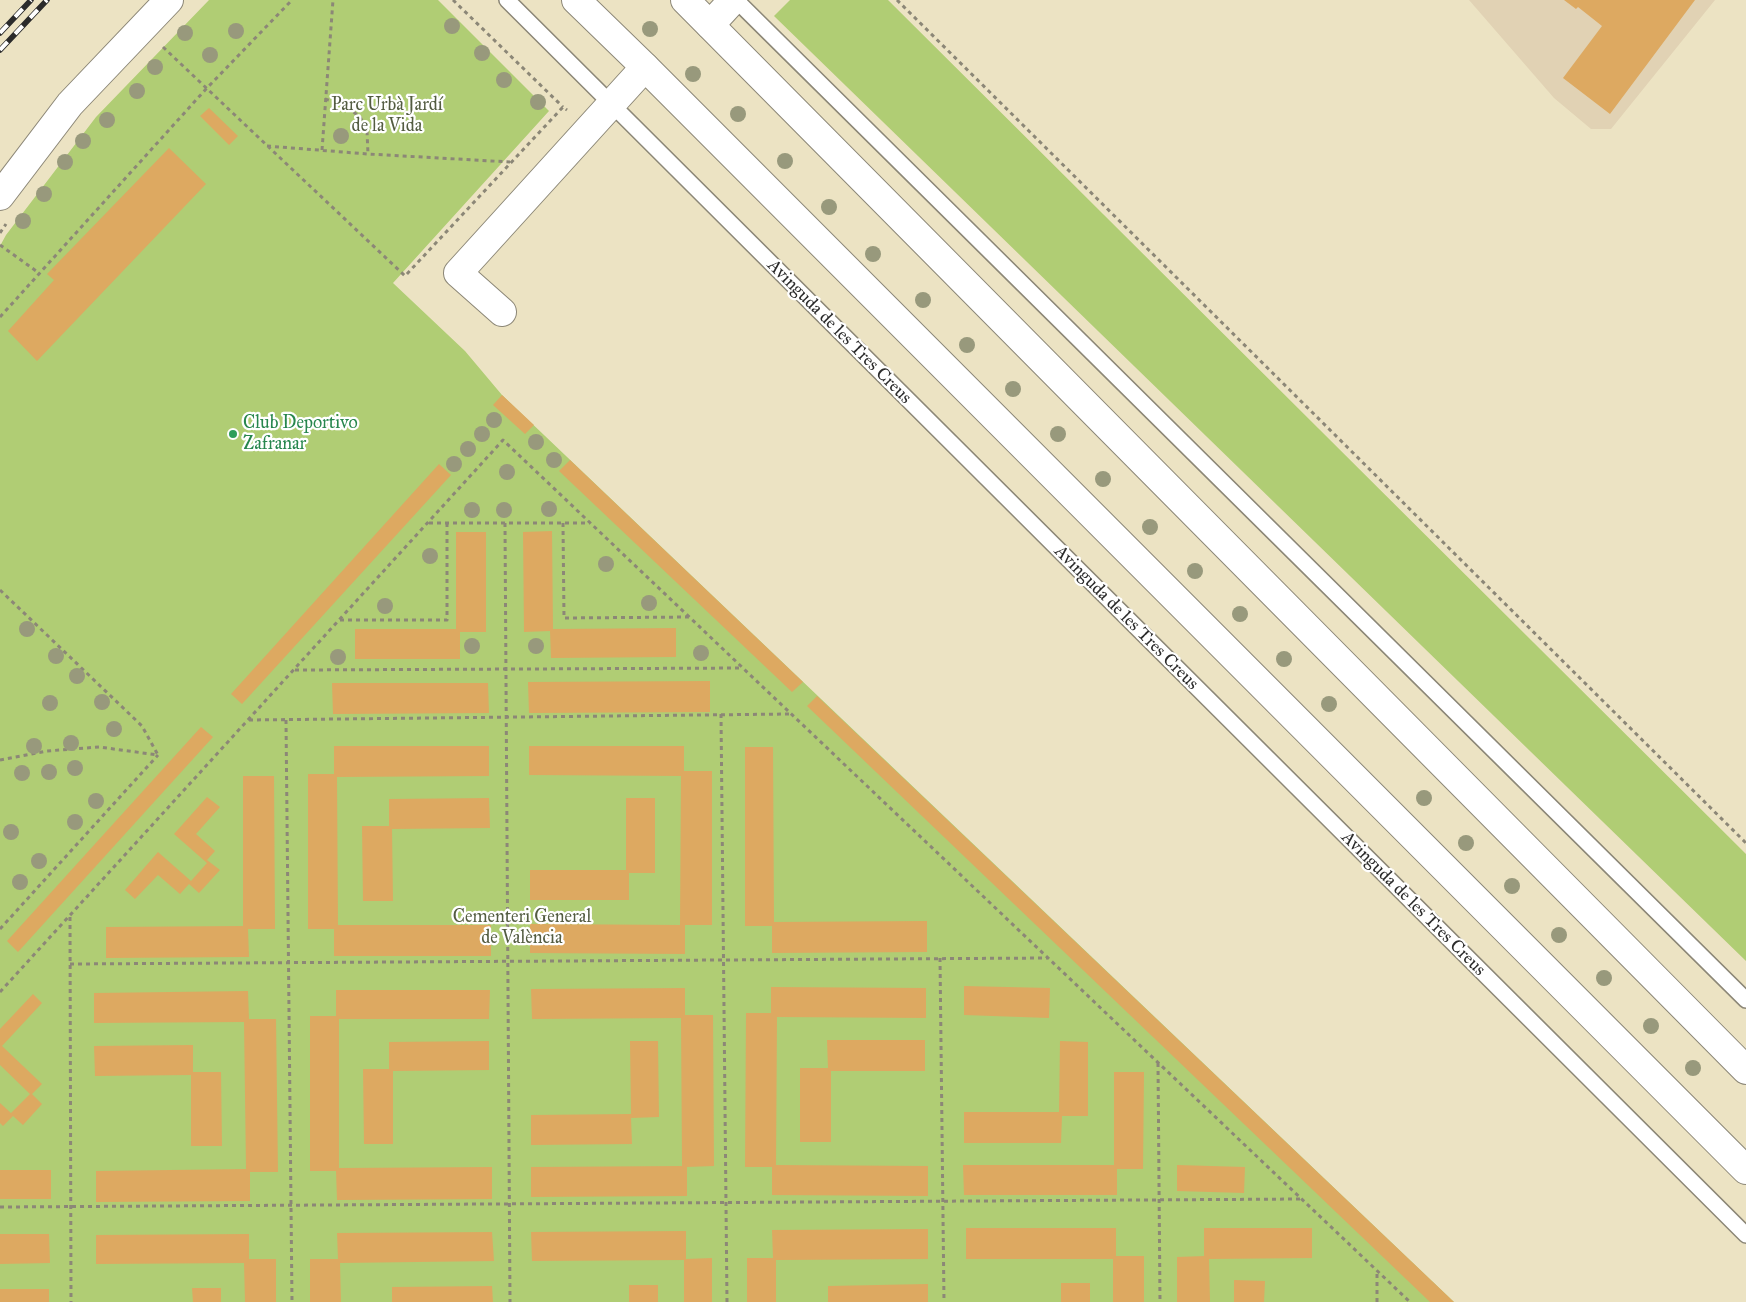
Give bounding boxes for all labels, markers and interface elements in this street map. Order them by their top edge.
park label: Parc Urbà Jardí de la Vida [331,95,443,138]
street label: Avinguda de les Tres Creus [762,255,916,409]
place label: Club Deportivo Zafranar [243,413,358,456]
marker: Club Deportivo Zafranar [227,428,239,440]
street label: Avinguda de les Tres Creus [1049,541,1203,695]
street label: Avinguda de les Tres Creus [1336,827,1490,981]
park label: Cementeri General de València [453,907,591,950]

